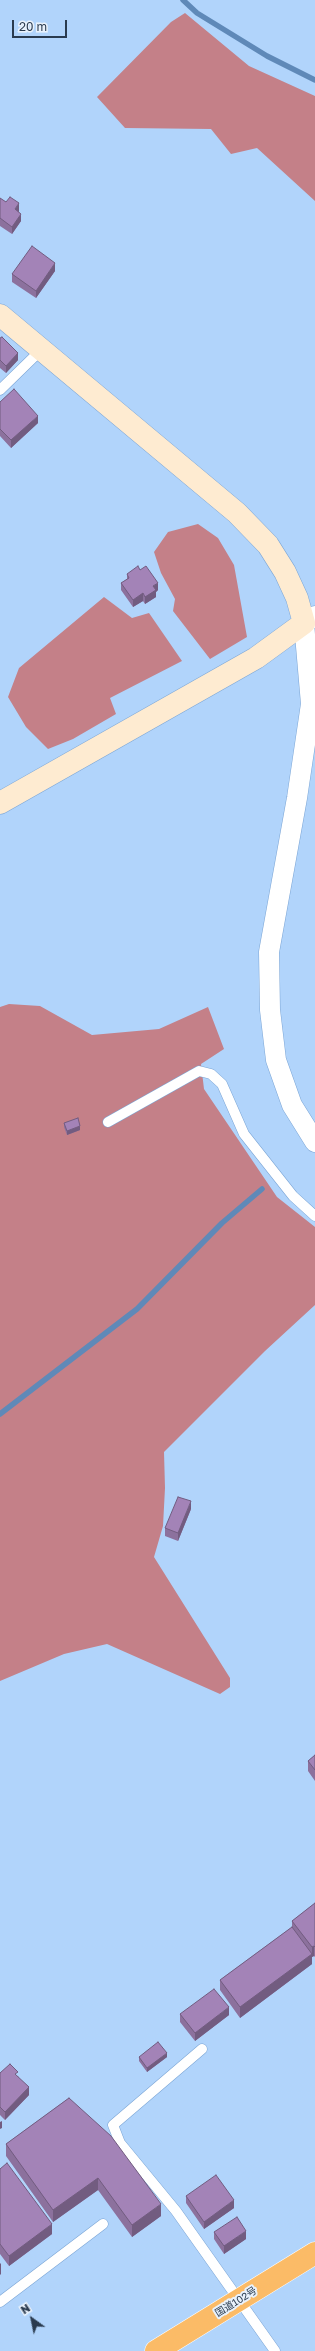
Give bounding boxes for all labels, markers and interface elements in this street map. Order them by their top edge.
scale bar [14,12,69,38]
text: 20 m [19,19,47,34]
street label: 国道102号 [213,2284,259,2320]
north arrow [12,2299,52,2339]
text: N [18,2301,32,2316]

